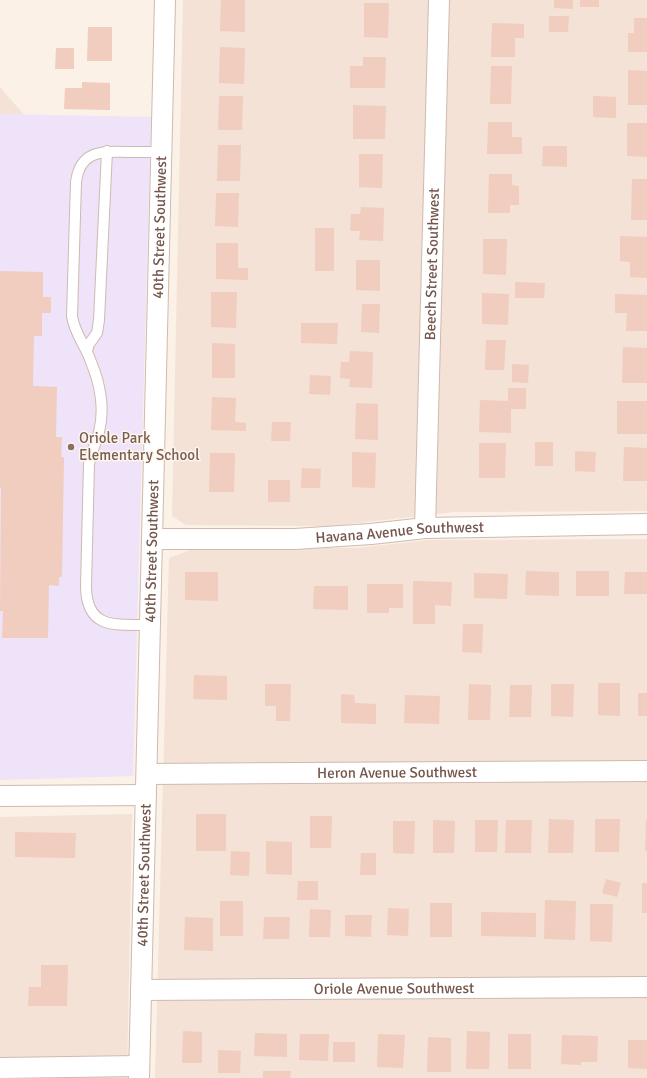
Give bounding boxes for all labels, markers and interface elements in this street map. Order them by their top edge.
street label: 40th Street Southwest [149,156,170,299]
street label: Beech Street Southwest [421,188,443,341]
place label: Oriole Park Elementary School [79,429,200,464]
marker: Oriole Park Elementary School [66,442,76,452]
street label: 40th Street Southwest [141,479,162,623]
street label: Havana Avenue Southwest [315,518,484,547]
street label: Heron Avenue Southwest [317,763,477,782]
street label: 40th Street Southwest [133,803,155,947]
street label: Oriole Avenue Southwest [314,979,474,998]

